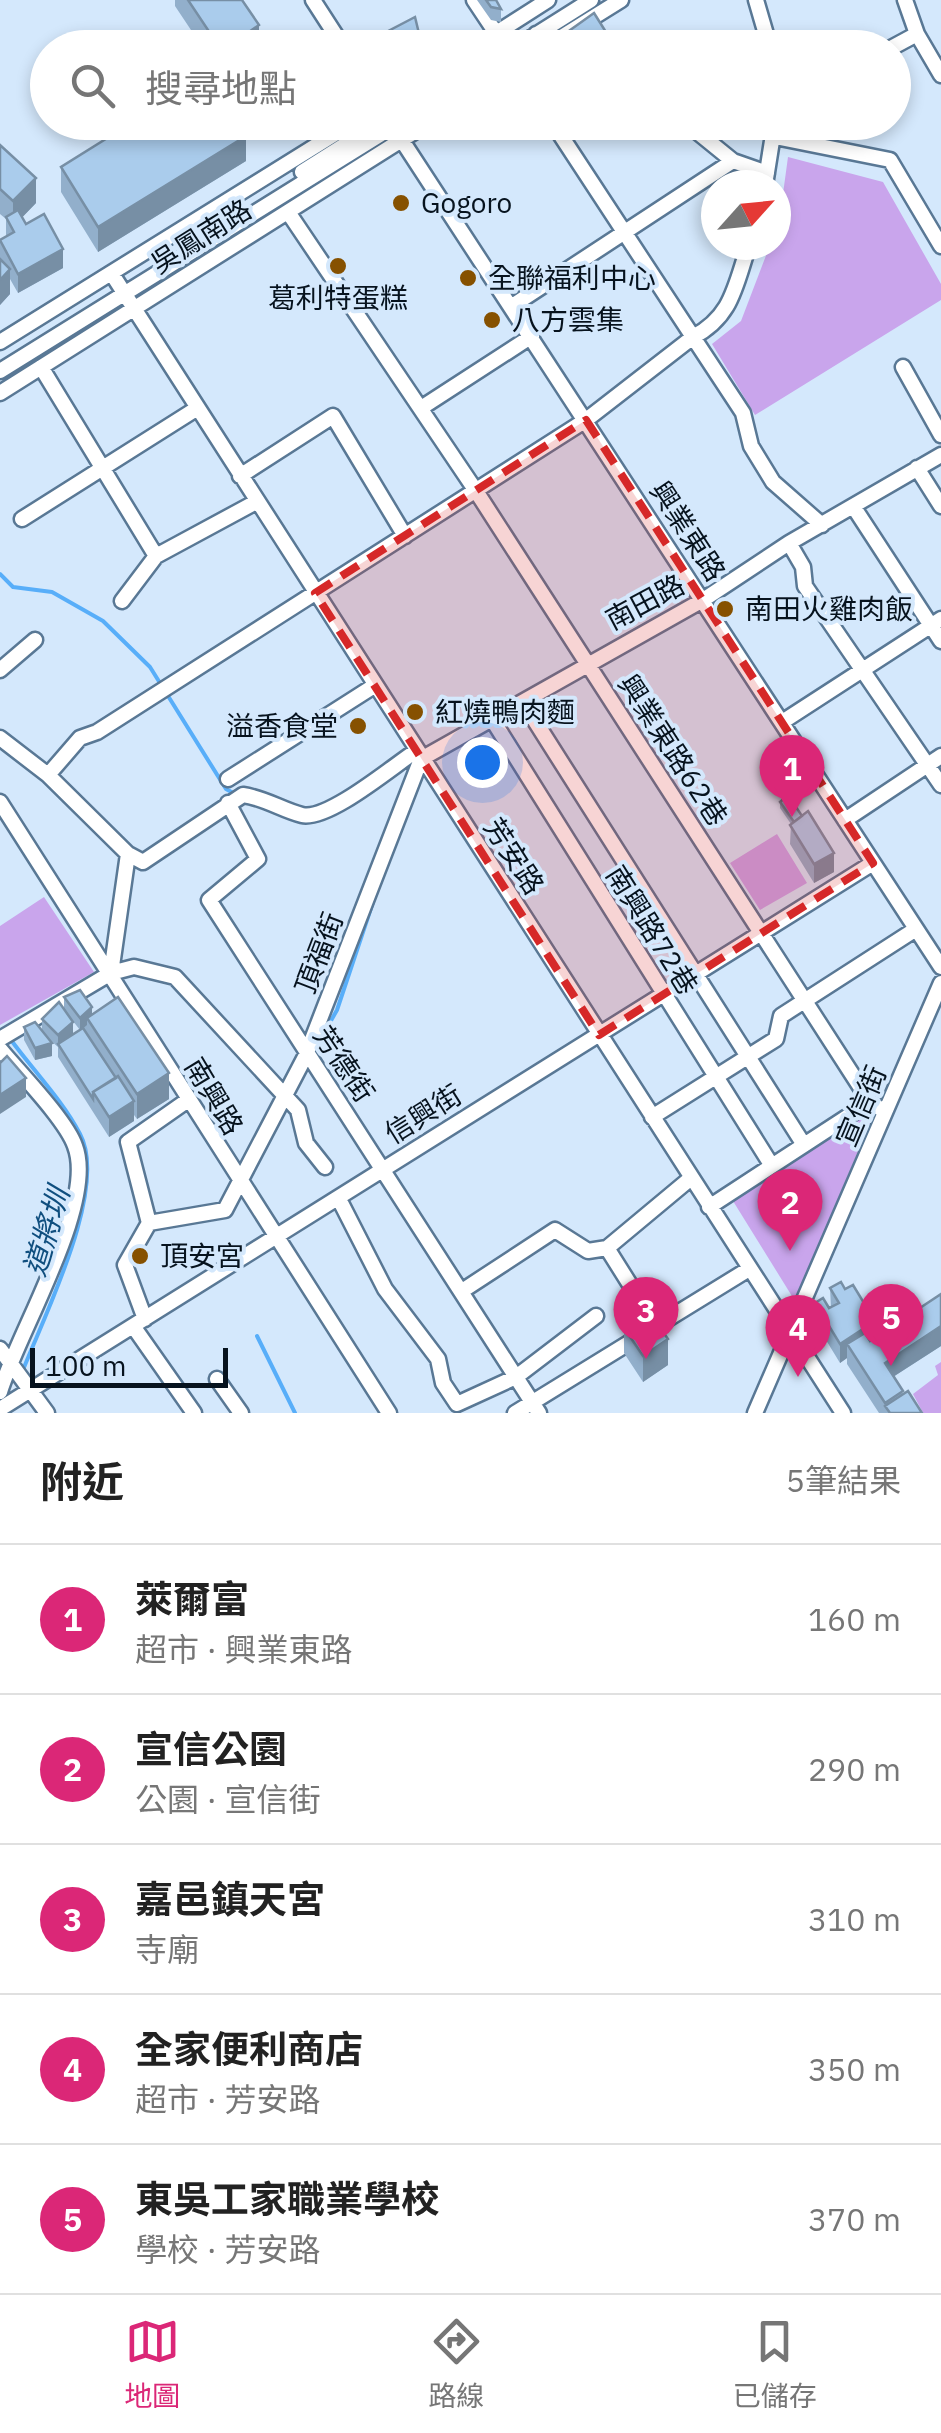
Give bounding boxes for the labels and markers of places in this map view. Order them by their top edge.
place label: Gogoro [421,184,512,221]
marker: Gogoro [390,192,412,214]
marker: 葛利特蛋糕 [327,255,349,277]
place label: 全聯福利中心 [488,259,656,296]
marker: 全聯福利中心 [457,267,479,289]
place label: 葛利特蛋糕 [268,279,408,316]
place label: 八方雲集 [512,301,624,338]
marker: 八方雲集 [481,309,503,331]
place label: 南田火雞肉飯 [745,590,913,627]
marker: 南田火雞肉飯 [714,598,736,620]
place label: 紅燒鴨肉麵 [435,693,575,730]
marker: 紅燒鴨肉麵 [404,701,426,723]
place label: 溢香食堂 [226,707,338,744]
marker: 溢香食堂 [347,715,369,737]
pin: 1 [760,734,824,817]
pin: 2 [758,1168,822,1251]
place label: 頂安宮 [160,1237,244,1274]
marker: 頂安宮 [129,1245,151,1267]
pin: 3 [614,1276,678,1359]
pin: 5 [858,1284,924,1366]
pin: 4 [766,1294,830,1377]

